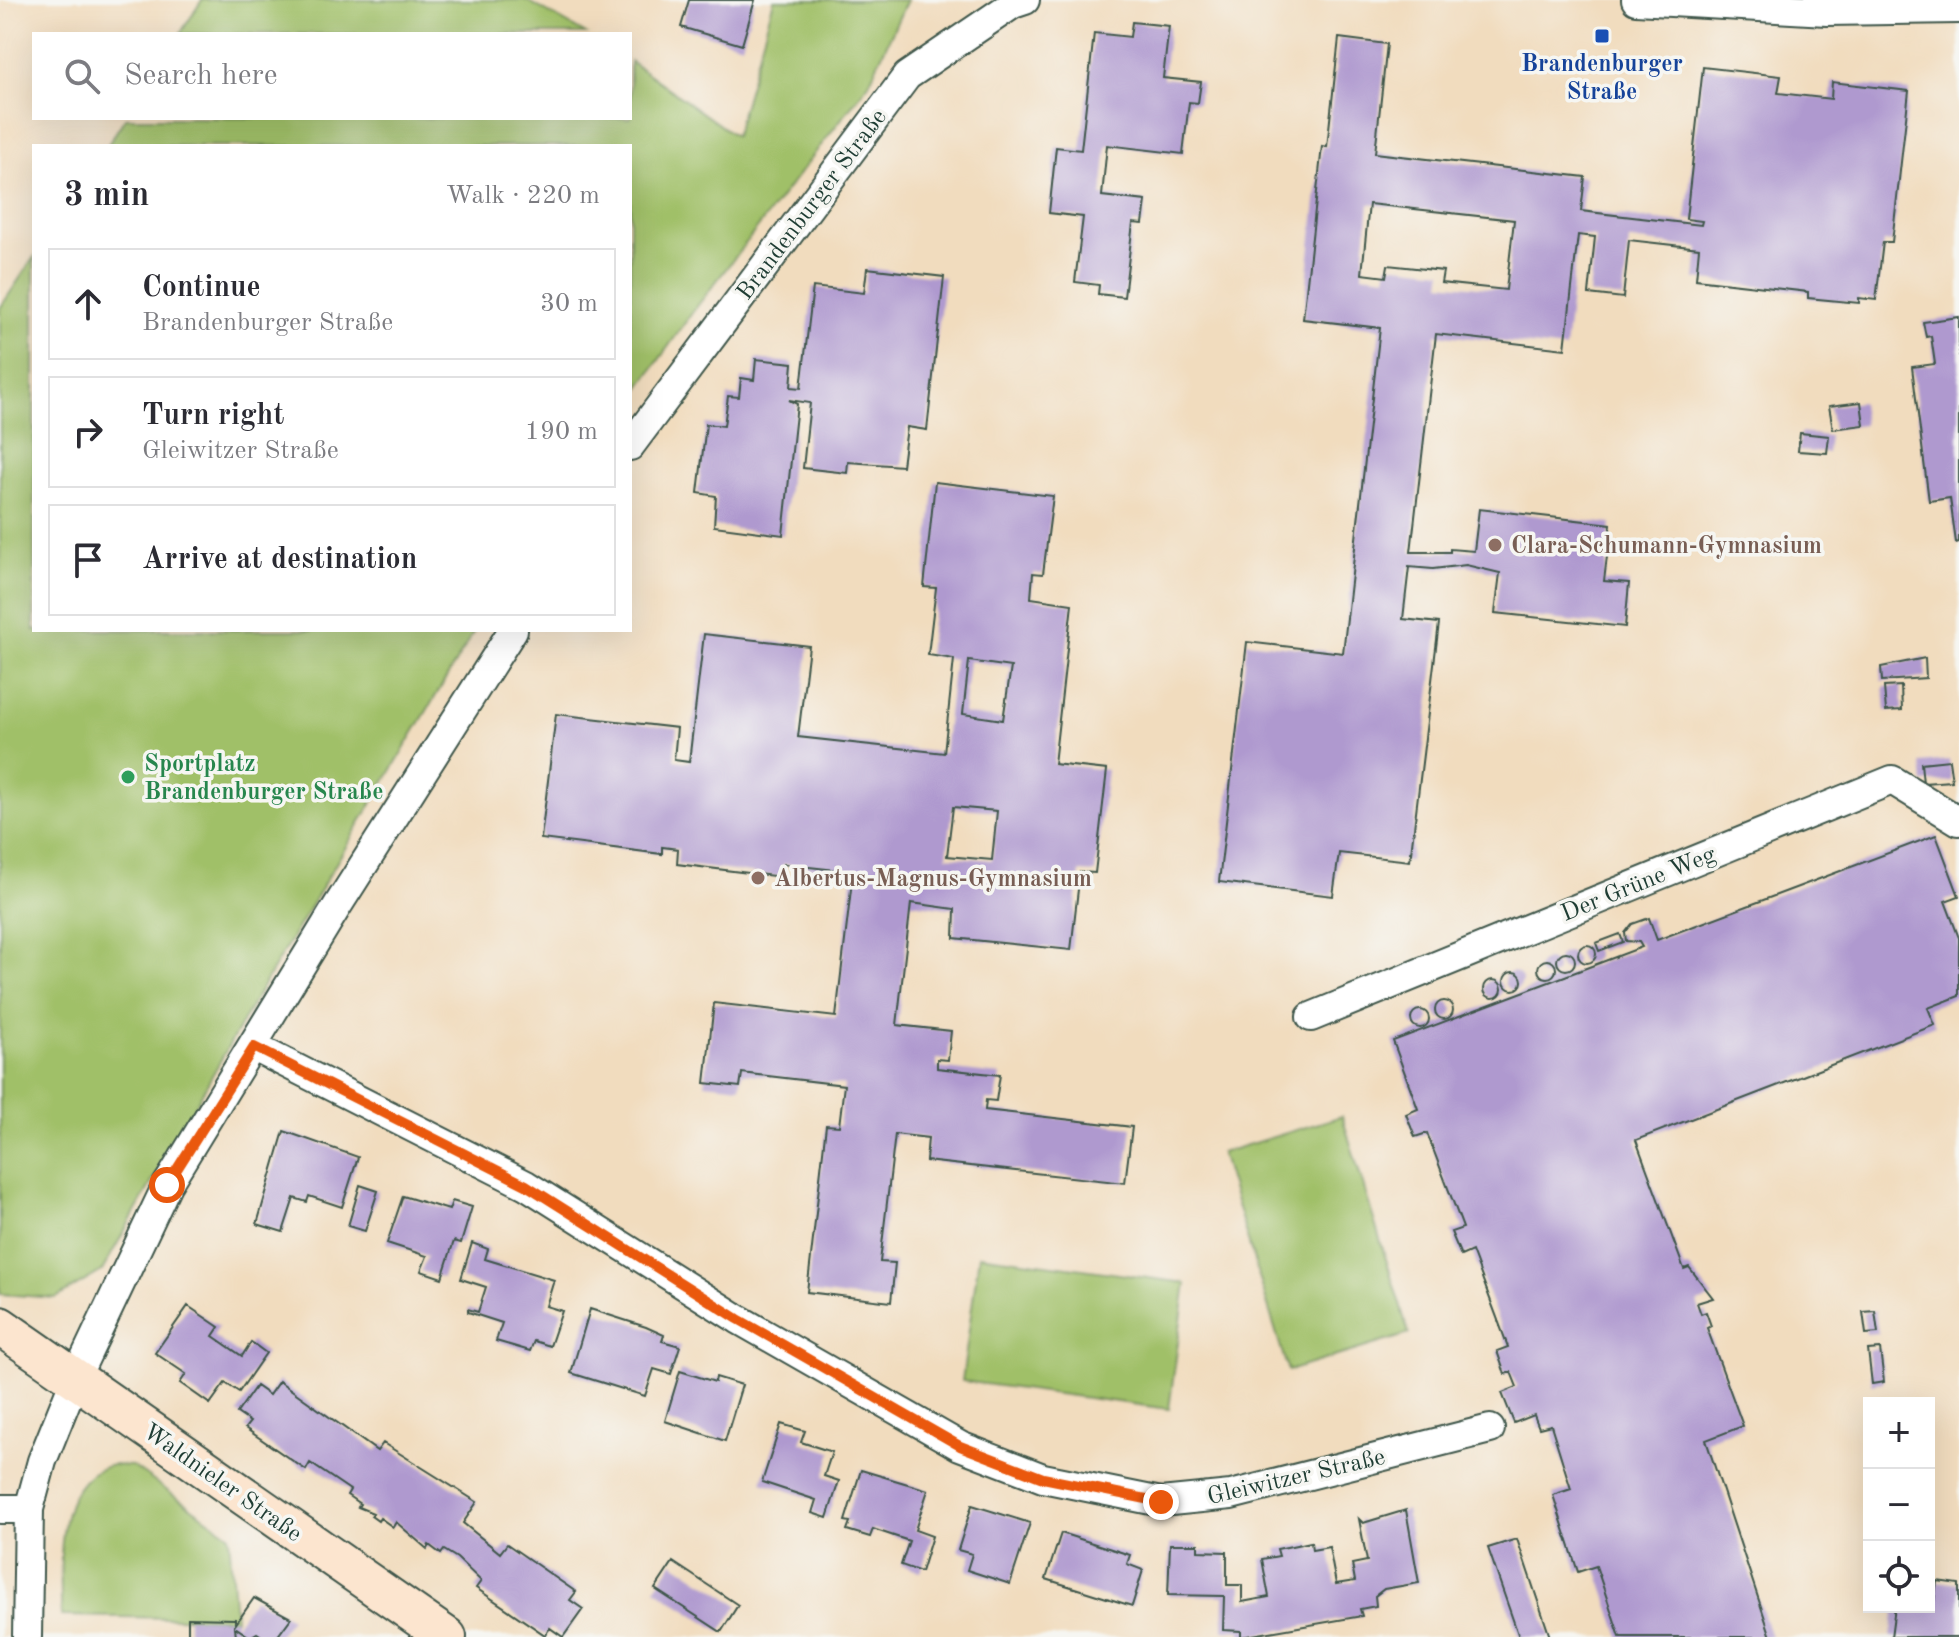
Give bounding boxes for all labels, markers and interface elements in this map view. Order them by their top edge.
marker: Brandenburger Straße [1593,27,1611,45]
search box [32,32,632,120]
place label: Brandenburger Straße [1521,53,1683,105]
icon: search [60,54,104,98]
text: Search here [124,61,278,91]
street label: Brandenburger Straße [733,105,892,305]
text: 3 min [64,179,149,213]
text: Walk · 220 m [446,183,600,209]
text: Continue [142,273,261,303]
icon: ahead [66,282,110,326]
text: 30 m [540,291,598,317]
text: Brandenburger Straße [142,310,393,336]
text: Turn right [142,401,284,431]
icon: right [66,410,110,454]
text: 190 m [525,419,598,445]
text: Gleiwitzer Straße [142,438,339,464]
place label: Clara-Schumann-Gymnasium [1511,535,1822,559]
marker: Clara-Schumann-Gymnasium [1486,536,1504,554]
icon: arrive [66,538,110,582]
text: Arrive at destination [142,545,417,575]
place label: Sportplatz Brandenburger Straße [144,753,384,805]
marker: Sportplatz Brandenburger Straße [119,768,137,786]
street label: Der Grüne Weg [1558,843,1719,927]
place label: Albertus-Magnus-Gymnasium [774,868,1092,892]
marker: Albertus-Magnus-Gymnasium [749,869,767,887]
route start [149,1167,185,1203]
map controls [1863,1397,1935,1613]
button: + [1863,1397,1935,1469]
street label: Waldnieler Straße [138,1420,306,1547]
street label: Gleiwitzer Straße [1205,1446,1388,1510]
button: − [1863,1469,1935,1541]
route end [1143,1484,1179,1520]
button: locate [1863,1541,1935,1613]

